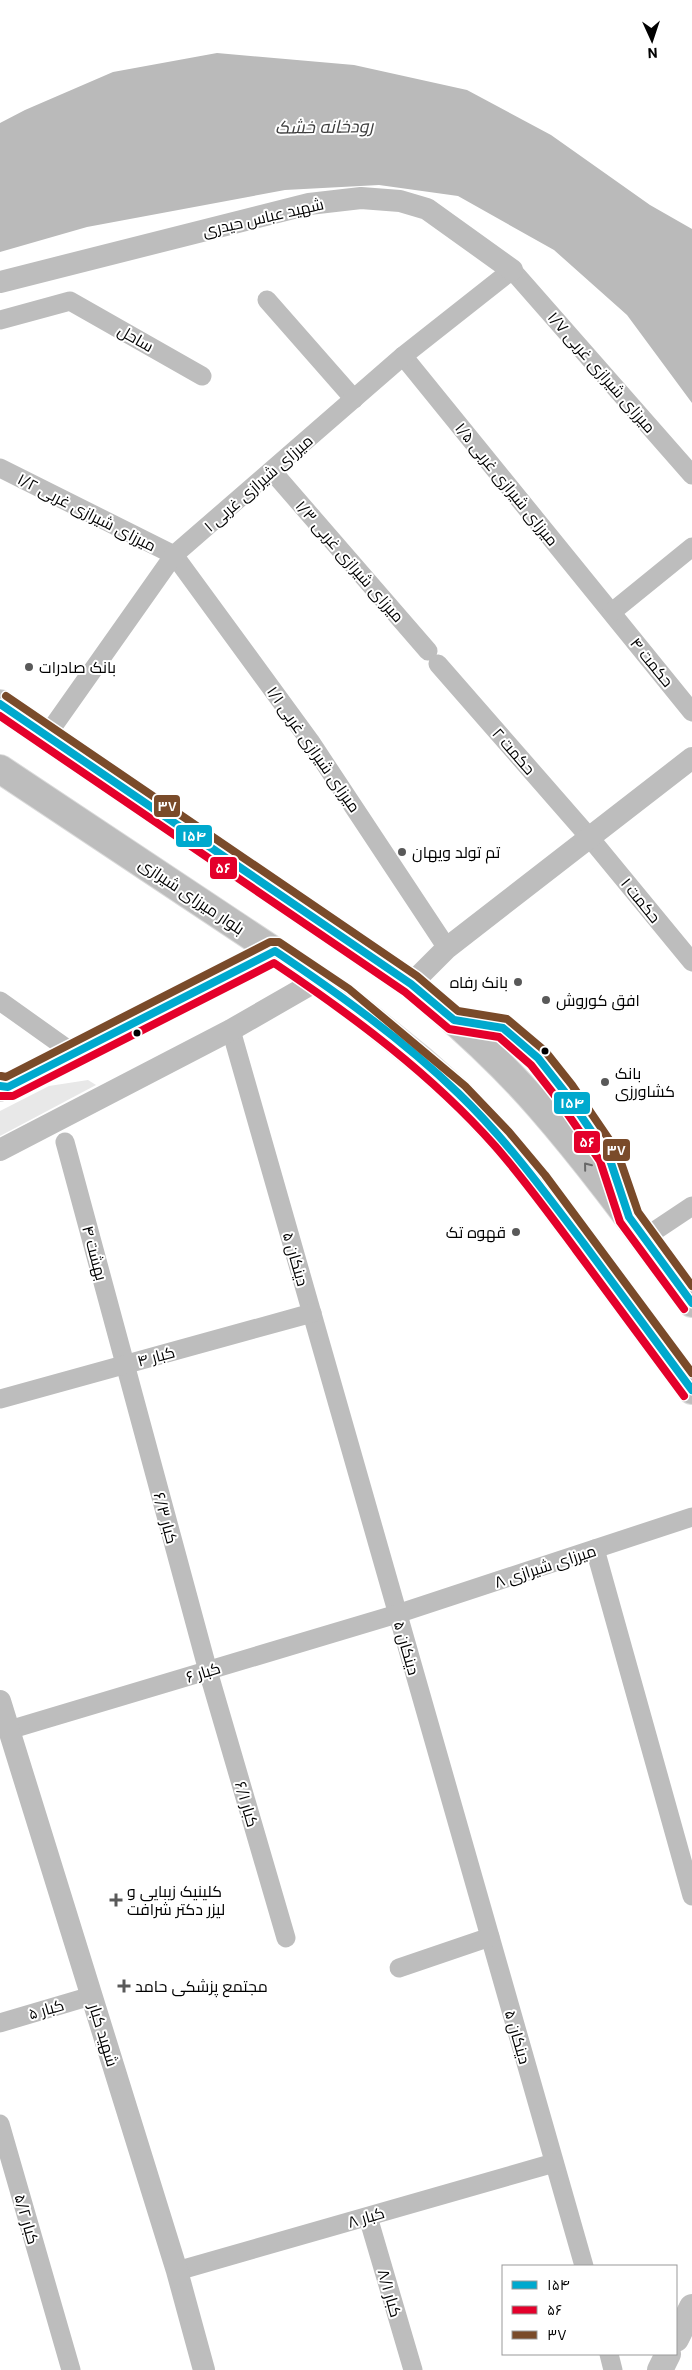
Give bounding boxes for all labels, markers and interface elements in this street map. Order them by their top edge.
north arrow [627,15,677,65]
text: N [647,45,658,61]
water label: رودخانه خشک [275,115,375,138]
street label: شهید عباس حیدری [201,194,326,242]
street label: ۱/۷ میرزای شیرازی غربی [543,308,659,437]
street label: ساحل [114,321,157,357]
street label: ۱/۵ میرزای شیرازی غربی [450,419,562,550]
street label: ۱ میرزای شیرازی غربی [200,431,317,536]
street label: ۱/۲ میرزای شیرازی غربی [14,469,159,556]
street label: ۱/۳ میرزای شیرازی غربی [291,497,408,627]
street label: ۴ حکمت [626,634,677,691]
place label: بانک صادرات [39,658,116,677]
marker: بانک صادرات [23,661,35,673]
street label: ۱/۱ میرزای شیرازی غربی [262,683,364,816]
street label: ۲ حکمت [488,724,539,779]
line badge: ۳۷ [153,794,181,818]
text: ۳۷ [157,798,177,814]
line badge: ۱۵۴ [175,824,213,848]
text: ۱۵۴ [182,828,206,844]
place label: تم تولد ویهان [412,843,501,864]
marker: تم تولد ویهان [396,846,408,858]
street label: بلوار میرزای شیرازی [135,854,248,940]
line badge: ۵۶ [209,856,238,880]
text: ۵۶ [215,860,231,876]
street label: ۱ حکمت [617,874,664,927]
place label: بانک رفاه [450,973,508,992]
marker: بانک رفاه [512,976,524,988]
place label: افق کوروش [556,991,640,1011]
marker: افق کوروش [540,994,552,1006]
unlabelled marker [132,1028,142,1038]
unlabelled marker [540,1046,550,1056]
place label: بانک کشاورزی [615,1064,675,1102]
marker: بانک کشاورزی [599,1076,611,1088]
line badge: ۱۵۴ [553,1091,591,1115]
text: ۱۵۴ [560,1095,584,1111]
line badge: ۵۶ [573,1130,601,1154]
text: ۵۶ [579,1134,595,1150]
line badge: ۳۷ [602,1138,631,1162]
text: ۳۷ [606,1142,626,1158]
one-way arrow [585,1163,593,1172]
street label: ۴ بهشت [77,1223,111,1283]
place label: قهوه تک [446,1223,506,1243]
marker: قهوه تک [510,1226,522,1238]
street label: ۵ دینکان [278,1230,312,1289]
street label: ۴ کبار [135,1342,177,1371]
street label: ۶/۳ کبار [150,1490,182,1546]
street label: ۸ میرزای شیرازی [492,1541,599,1593]
street label: ۵ دینکان [389,1619,423,1678]
street label: ۶ کبار [184,1658,223,1687]
street label: ۶/۱ کبار [231,1779,262,1829]
place label: کلینیک زیبایی و لیزر دکتر شرافت [127,1882,225,1919]
marker: کلینیک زیبایی و لیزر دکتر شرافت [109,1893,123,1907]
place label: مجتمع پزشکی حامد [135,1977,268,1998]
marker: مجتمع پزشکی حامد [117,1979,131,1993]
street label: ۵ کبار [26,1995,66,2024]
street label: شهید کبار [84,2000,122,2069]
street label: ۵ دینکان [500,2008,534,2067]
street label: ۵/۲ کبار [10,2192,43,2246]
street label: ۸ کبار [345,2203,387,2232]
legend [502,2265,677,2355]
street label: ۸/۱ کبار [374,2267,405,2319]
text: ۱۵۴ [547,2276,570,2294]
text: ۵۶ [547,2301,562,2319]
text: ۳۷ [547,2326,567,2344]

